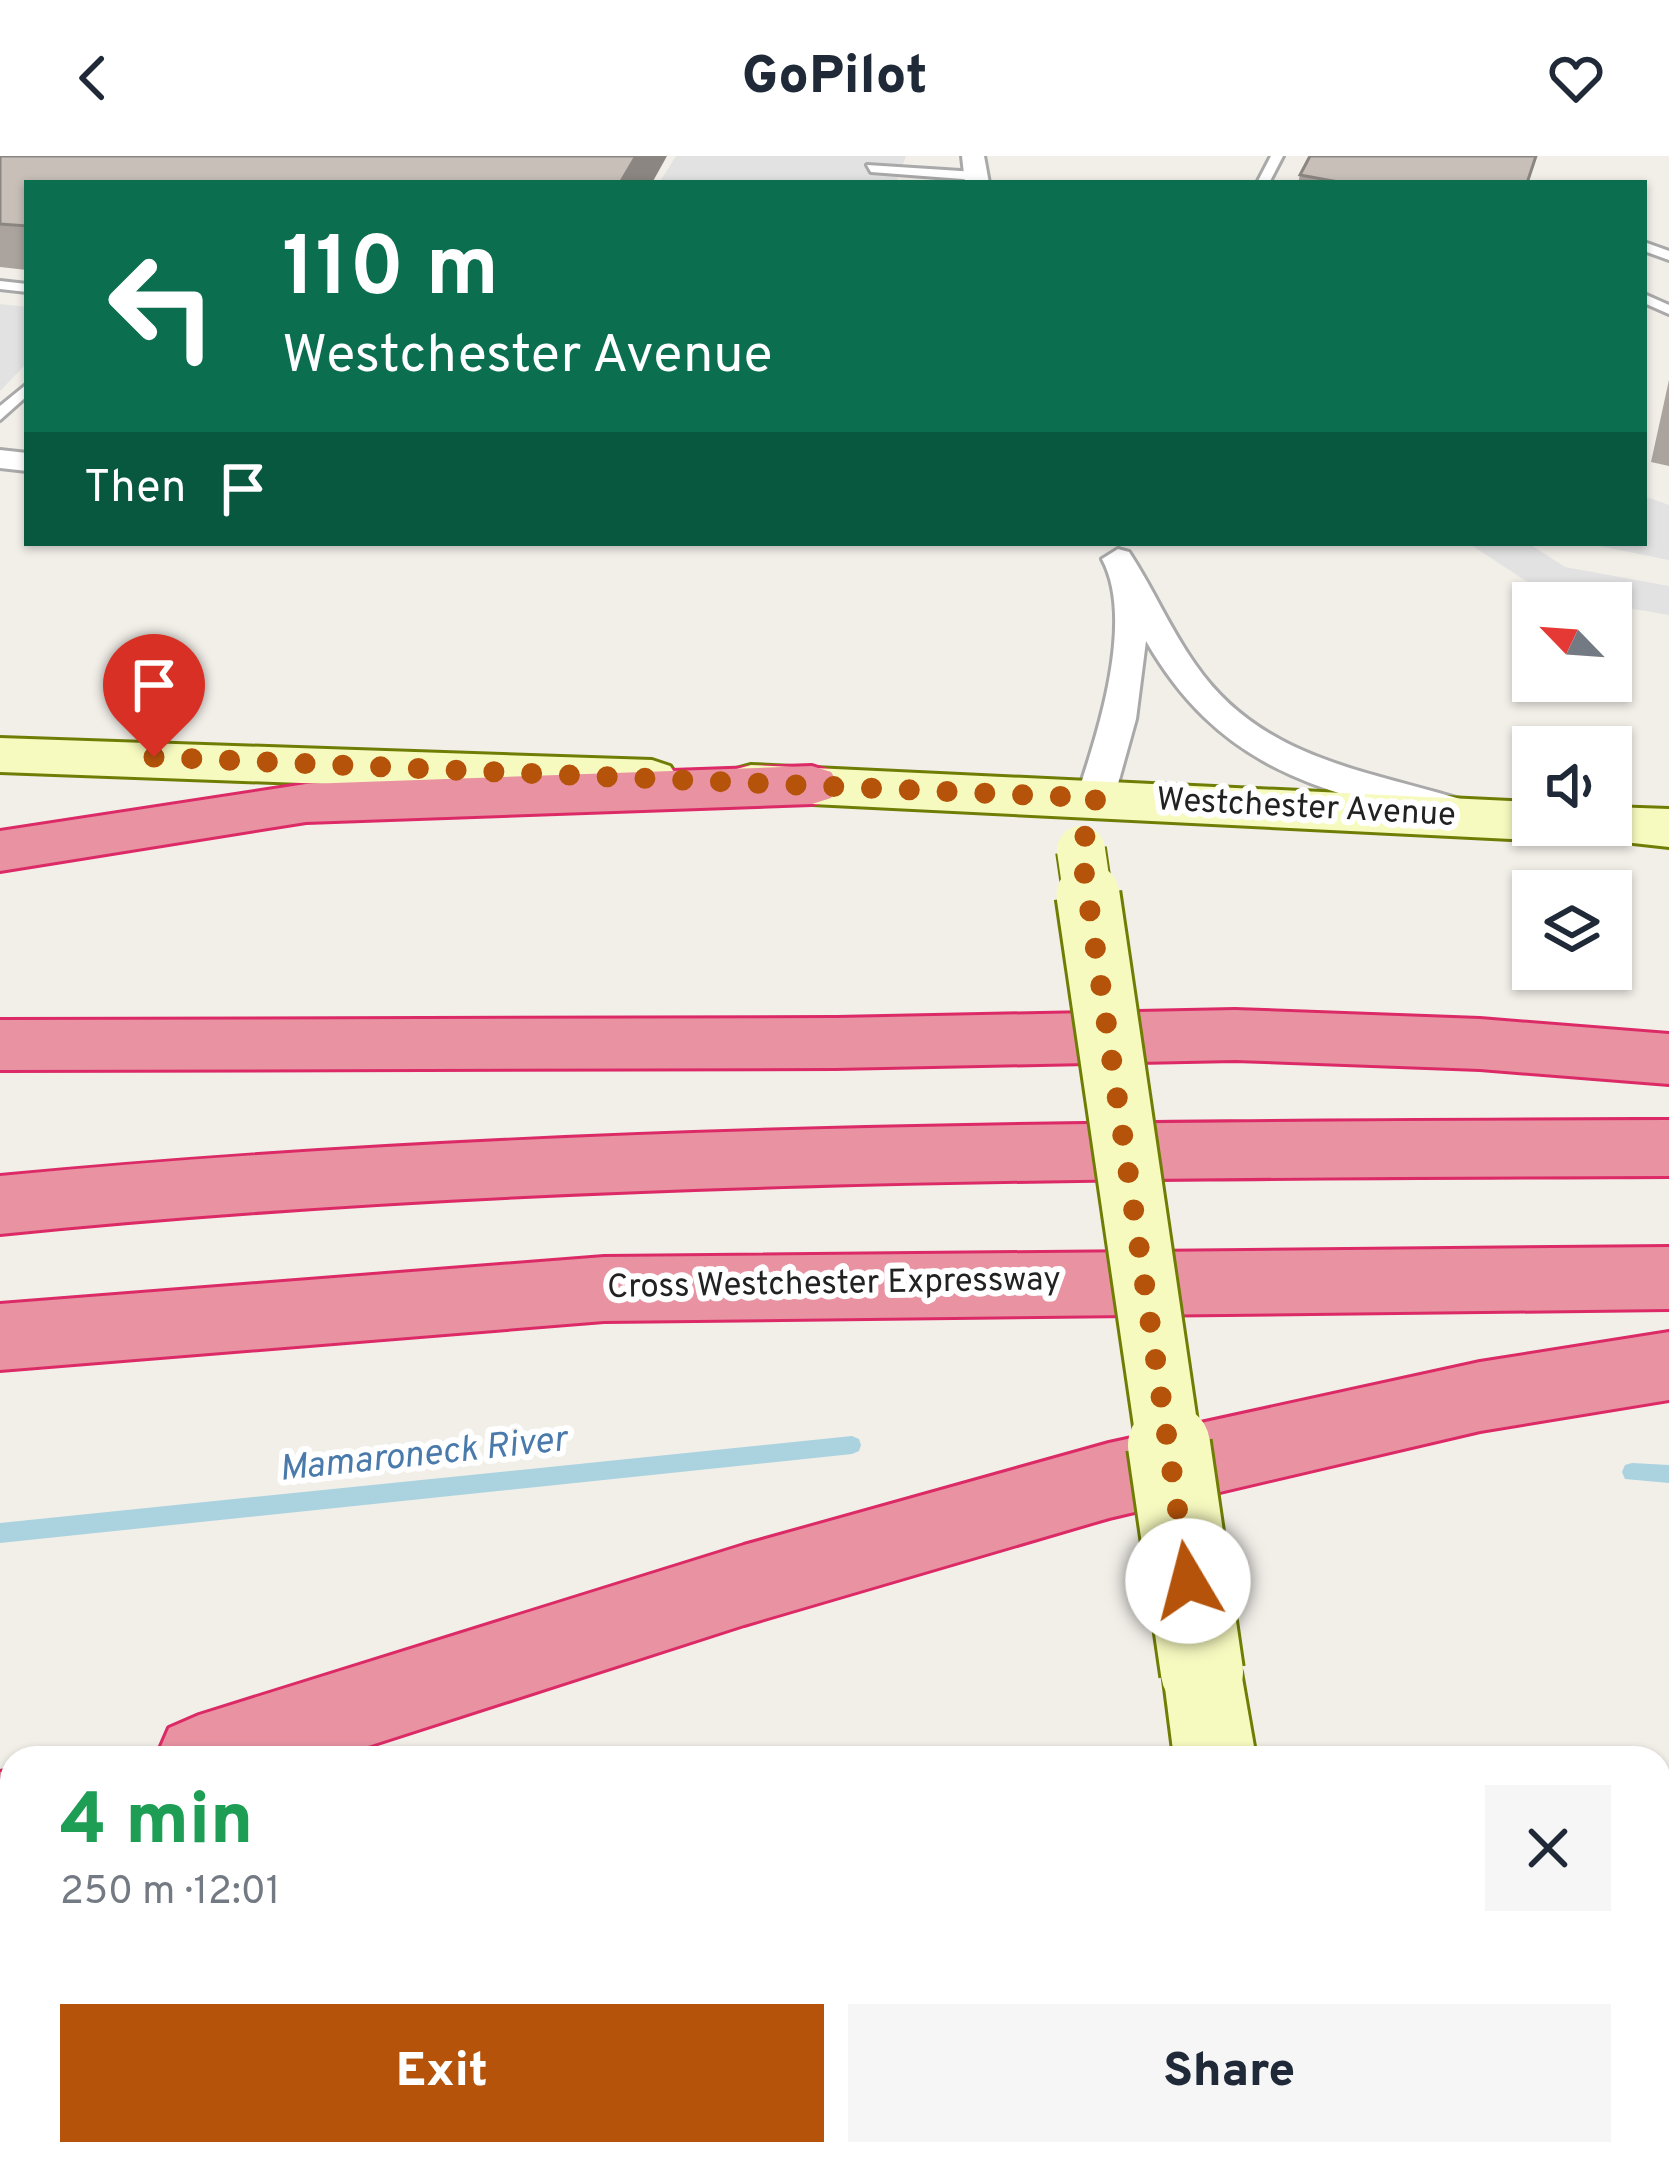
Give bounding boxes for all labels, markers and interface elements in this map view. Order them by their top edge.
text: GoPilot [742,44,927,113]
icon: back [60,45,126,111]
icon: heart [1543,45,1609,111]
text: 110 m [282,219,499,325]
icon: left [84,228,240,384]
text: Westchester Avenue [282,323,772,392]
icon: arrive [210,456,276,522]
text: Then [84,461,186,518]
north arrow [1512,582,1632,702]
map controls [1512,582,1632,990]
pin [103,634,205,757]
icon: arrive [121,652,187,718]
button: sound [1512,726,1632,846]
street label: Westchester Avenue [1155,780,1457,838]
button: layers [1512,870,1632,990]
street label: Cross Westchester Expressway [607,1260,1061,1310]
water label: Mamaroneck River [277,1418,572,1494]
position arrow [1125,1518,1251,1644]
text: 4 min [60,1778,253,1870]
button: close [1485,1785,1611,1911]
text: 250 m · 12:01 [60,1869,280,1918]
button: Exit [60,2004,824,2142]
button: Share [848,2004,1611,2142]

